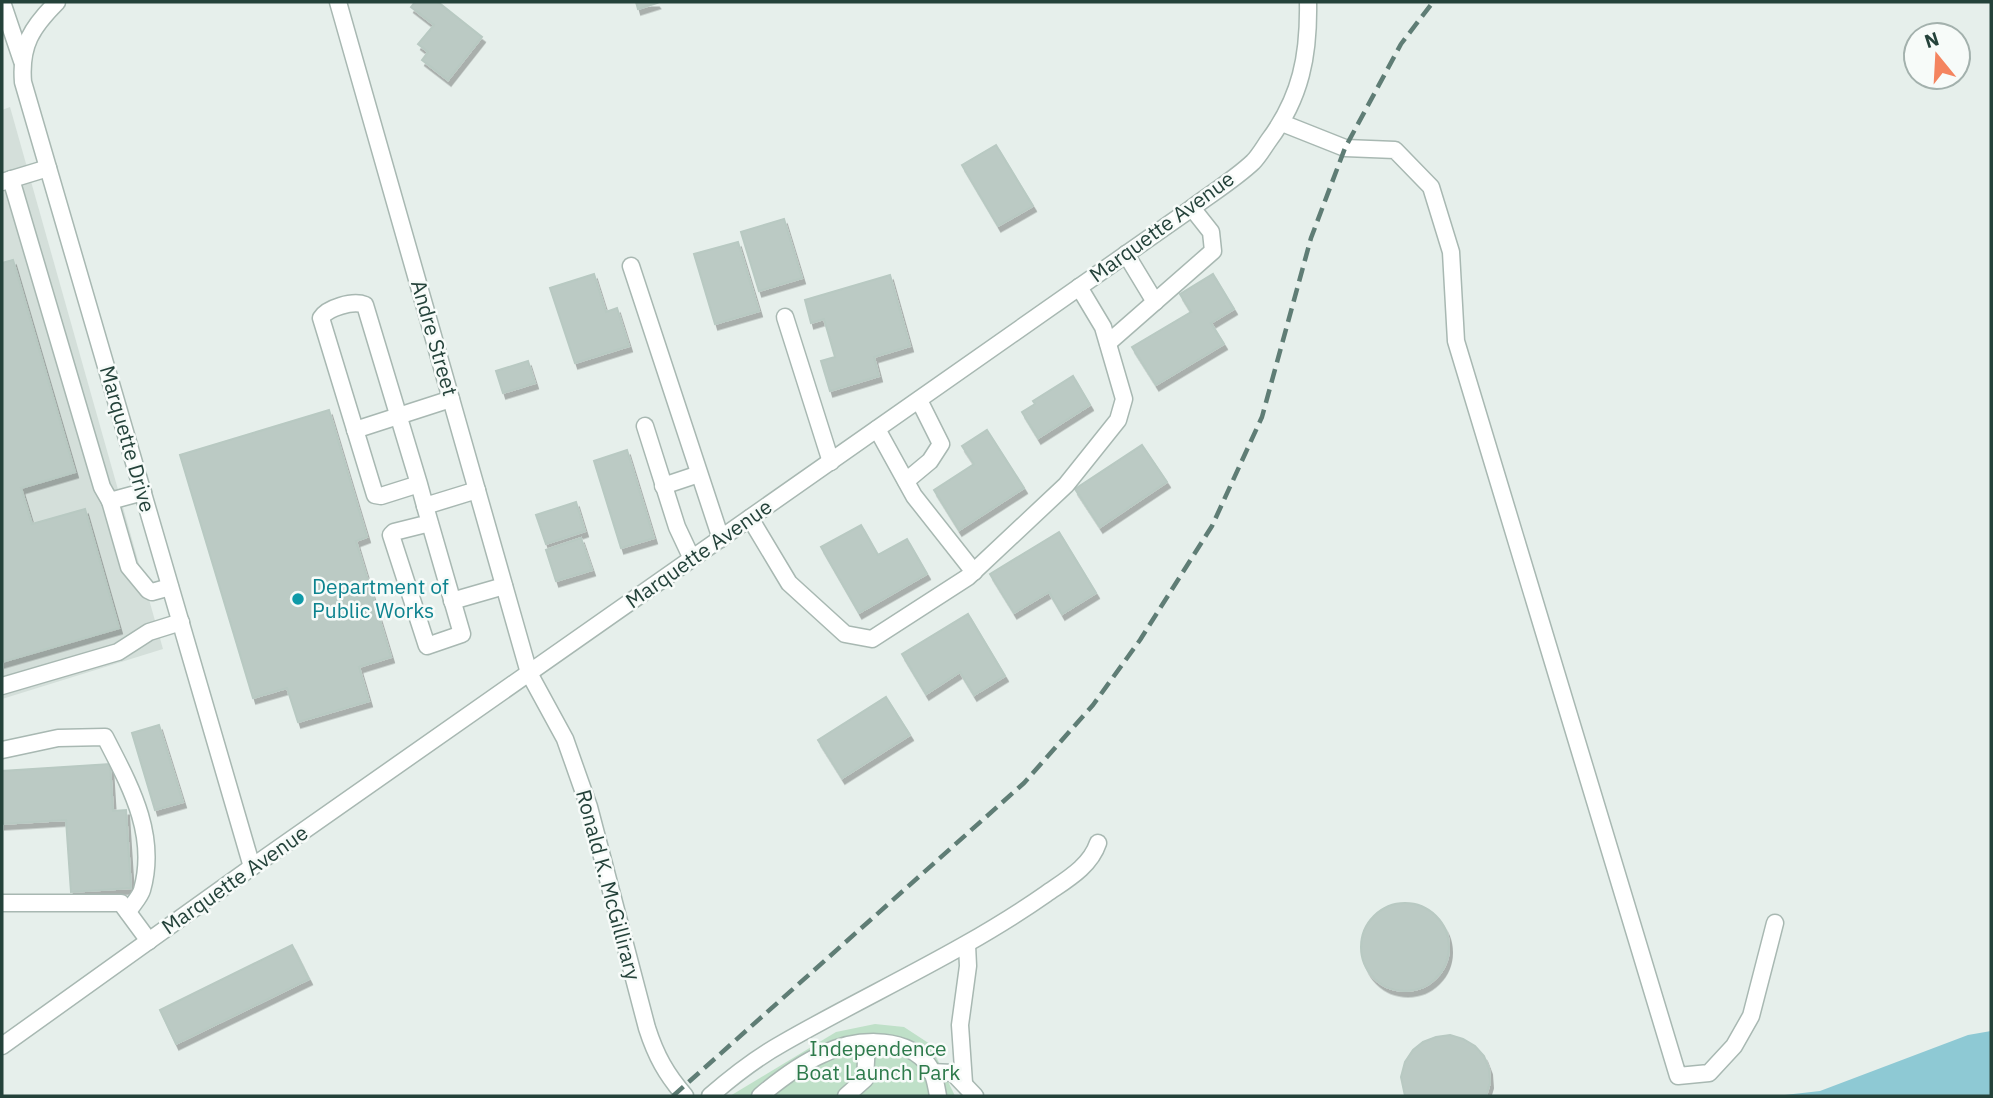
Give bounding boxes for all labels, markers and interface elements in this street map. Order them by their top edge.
north arrow [1902,21,1972,91]
text: N [1921,26,1942,53]
street label: Marquette Avenue [1083,164,1239,288]
street label: Andre Street [405,277,465,399]
street label: Marquette Drive [94,362,162,515]
street label: Marquette Avenue [620,492,777,614]
place label: Department of Public Works [312,572,449,624]
marker: Department of Public Works [290,591,306,607]
street label: Ronald K. McGillirary [570,786,648,984]
street label: Marquette Avenue [156,818,313,940]
park label: Independence Boat Launch Park [796,1034,960,1086]

